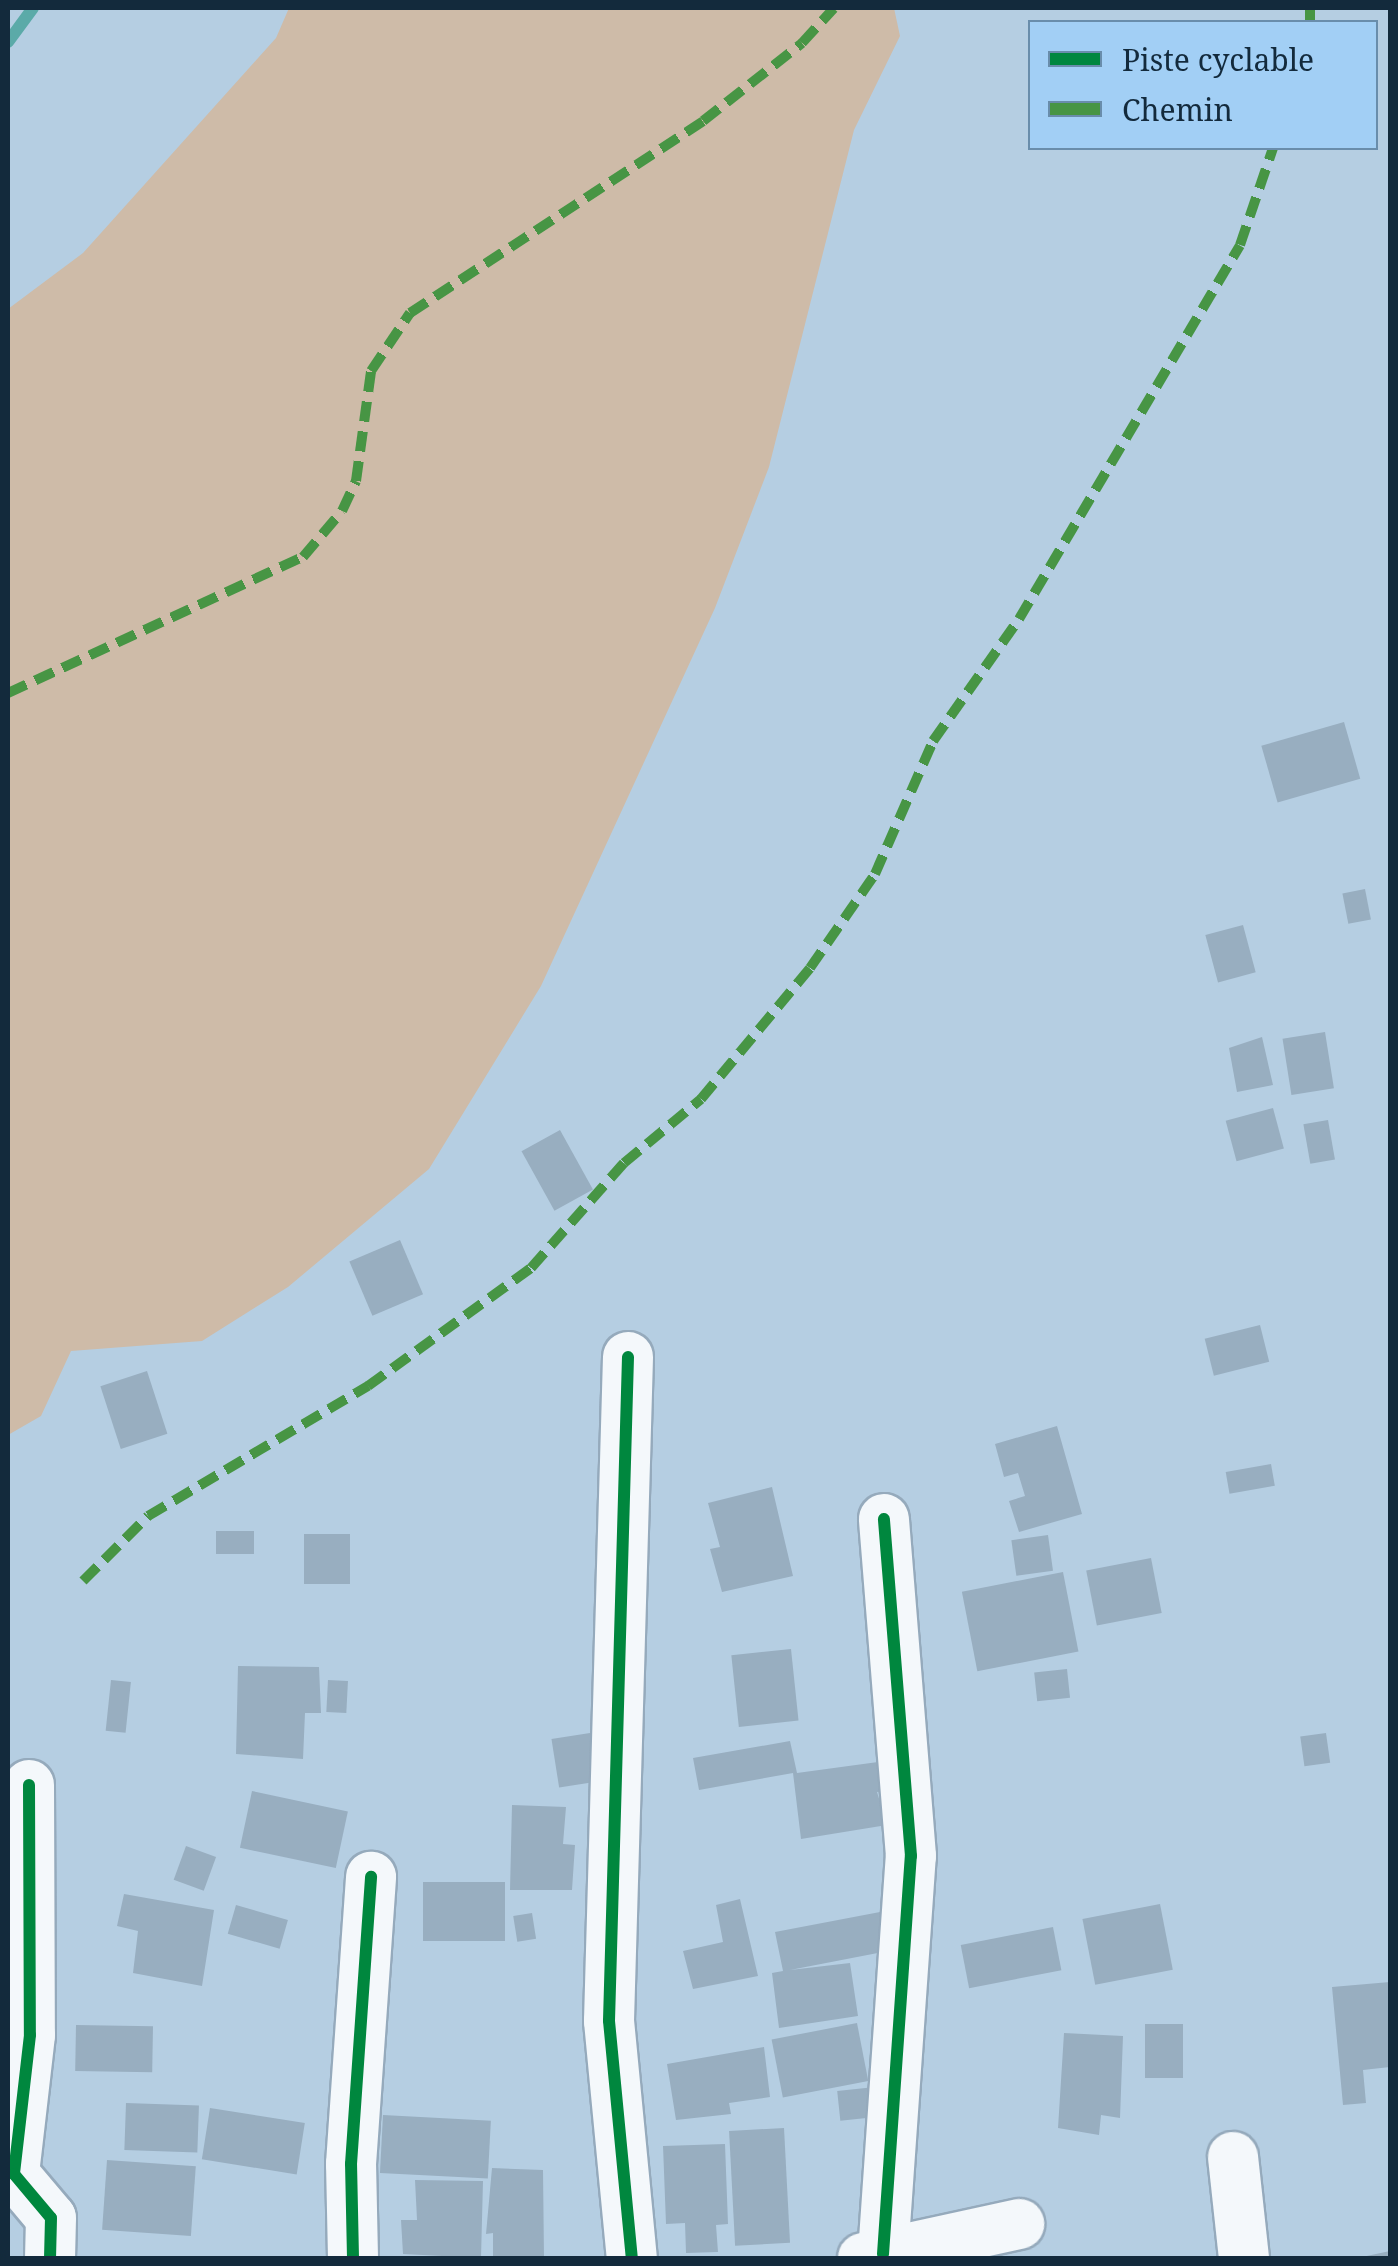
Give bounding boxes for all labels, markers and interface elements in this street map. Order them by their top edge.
legend [1028,20,1378,150]
text: Piste cyclable [1122,39,1314,80]
text: Chemin [1122,89,1233,130]

